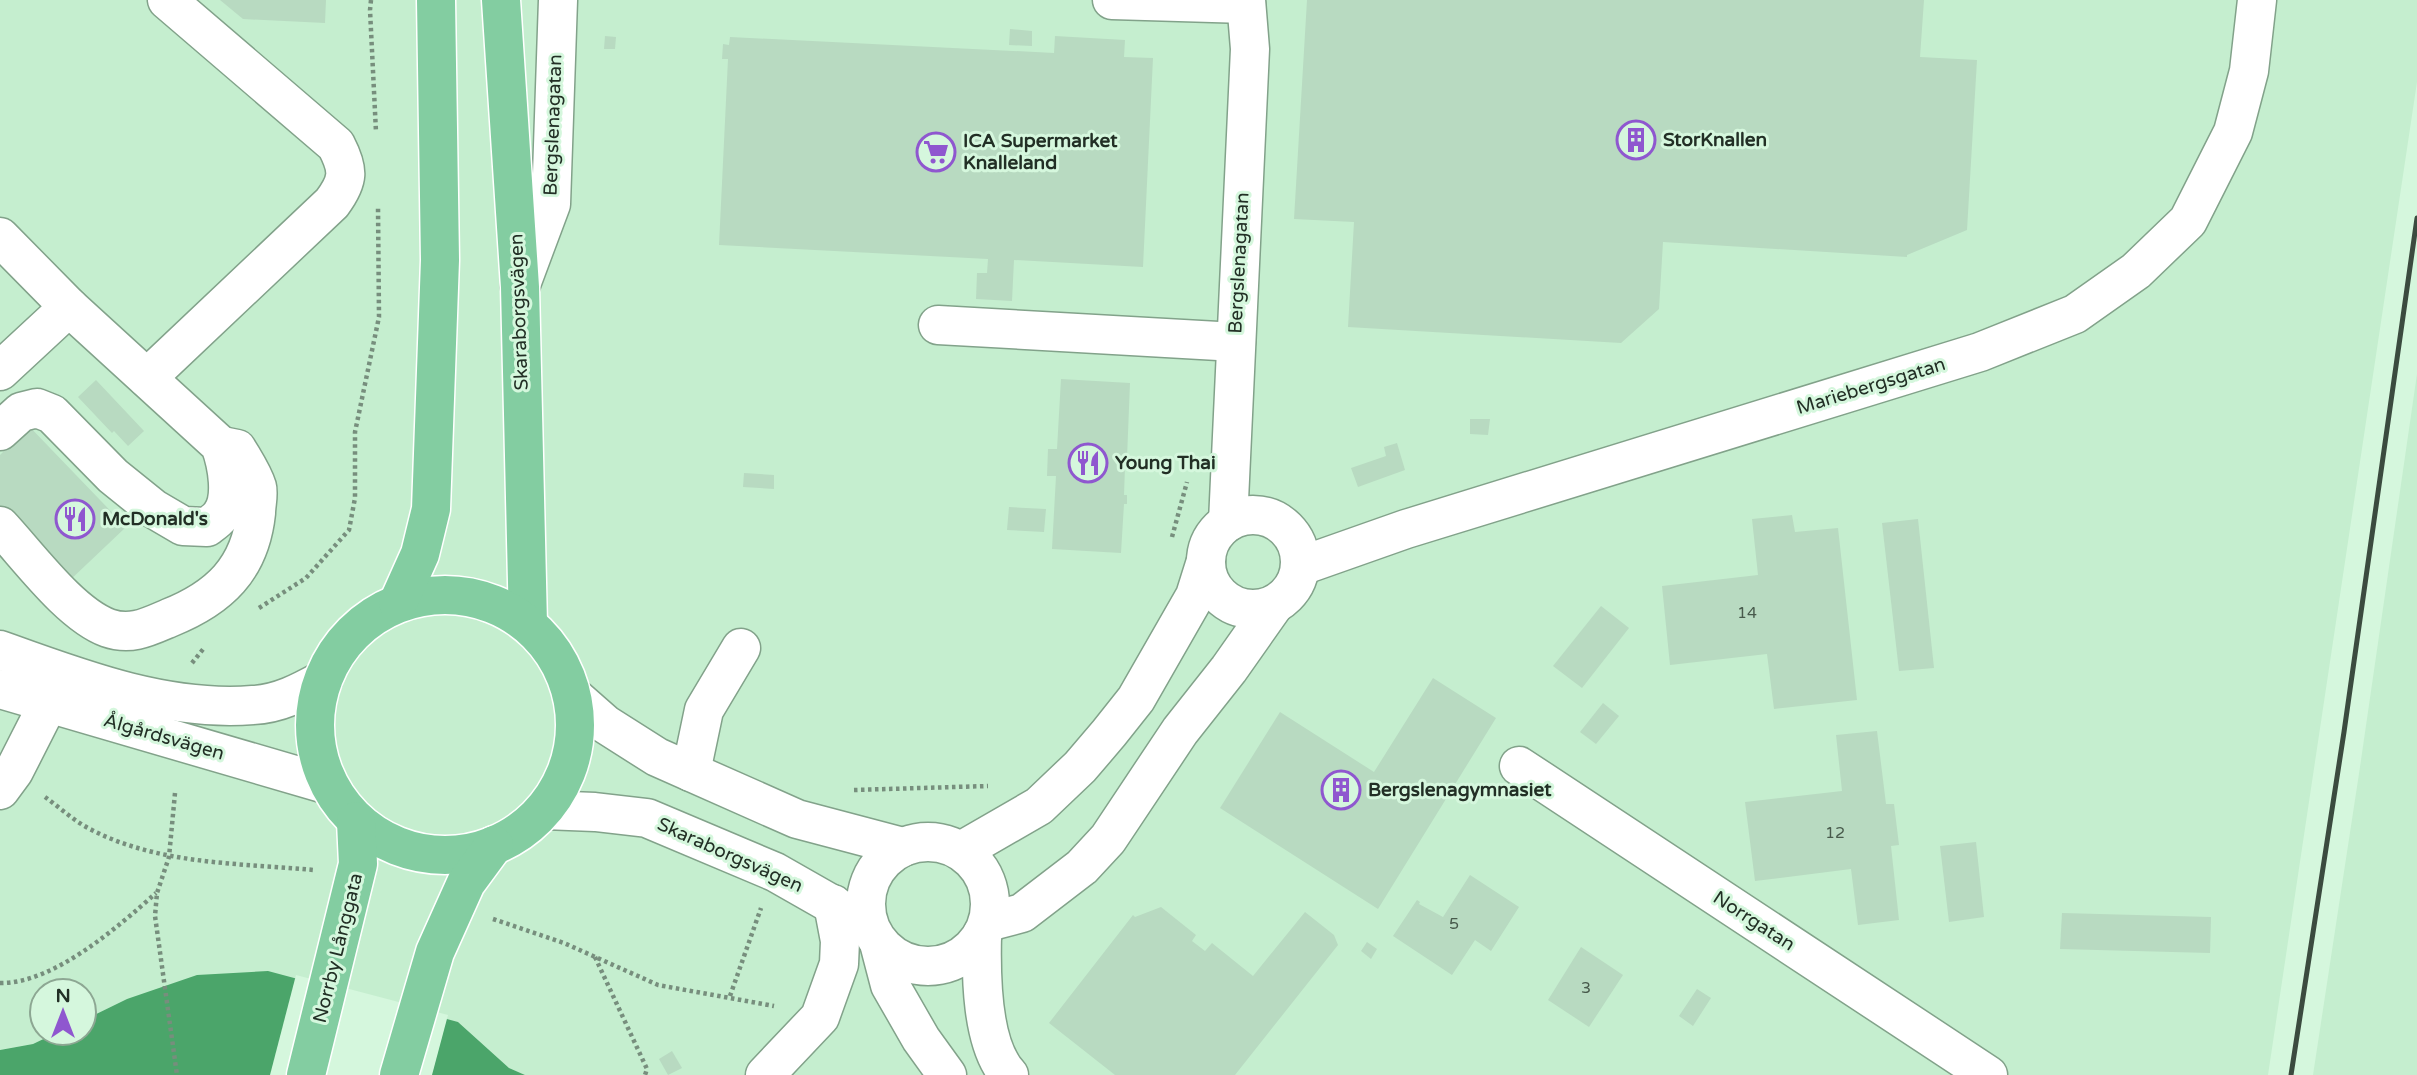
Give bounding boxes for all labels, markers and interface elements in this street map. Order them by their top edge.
street label: Bergslenagatan [540,54,566,196]
building icon: StorKnallen [1615,119,1657,161]
place label: StorKnallen [1663,129,1767,151]
place label: ICA Supermarket Knalleland [963,130,1118,174]
supermarket icon: ICA Supermarket Knalleland [915,131,957,173]
street label: Bergslenagatan [1224,192,1254,334]
street label: Skaraborgsvägen [505,233,533,391]
street label: Mariebergsgatan [1794,353,1948,419]
restaurant icon: Young Thai [1067,442,1109,484]
place label: Young Thai [1115,452,1216,475]
restaurant icon: McDonald's [54,498,96,540]
place label: McDonald's [102,508,208,530]
house number: 14 [1737,603,1757,623]
street label: Ålgårdsvägen [101,708,227,765]
building icon: Bergslenagymnasiet [1320,769,1362,811]
place label: Bergslenagymnasiet [1368,779,1552,802]
street label: Skaraborgsvägen [654,813,806,897]
house number: 12 [1825,823,1845,843]
street label: Norrby Långgata [309,871,367,1025]
street label: Norrgatan [1709,887,1799,955]
house number: 5 [1449,914,1459,934]
north arrow [28,977,98,1047]
house number: 3 [1581,978,1591,998]
text: N [55,985,71,1007]

